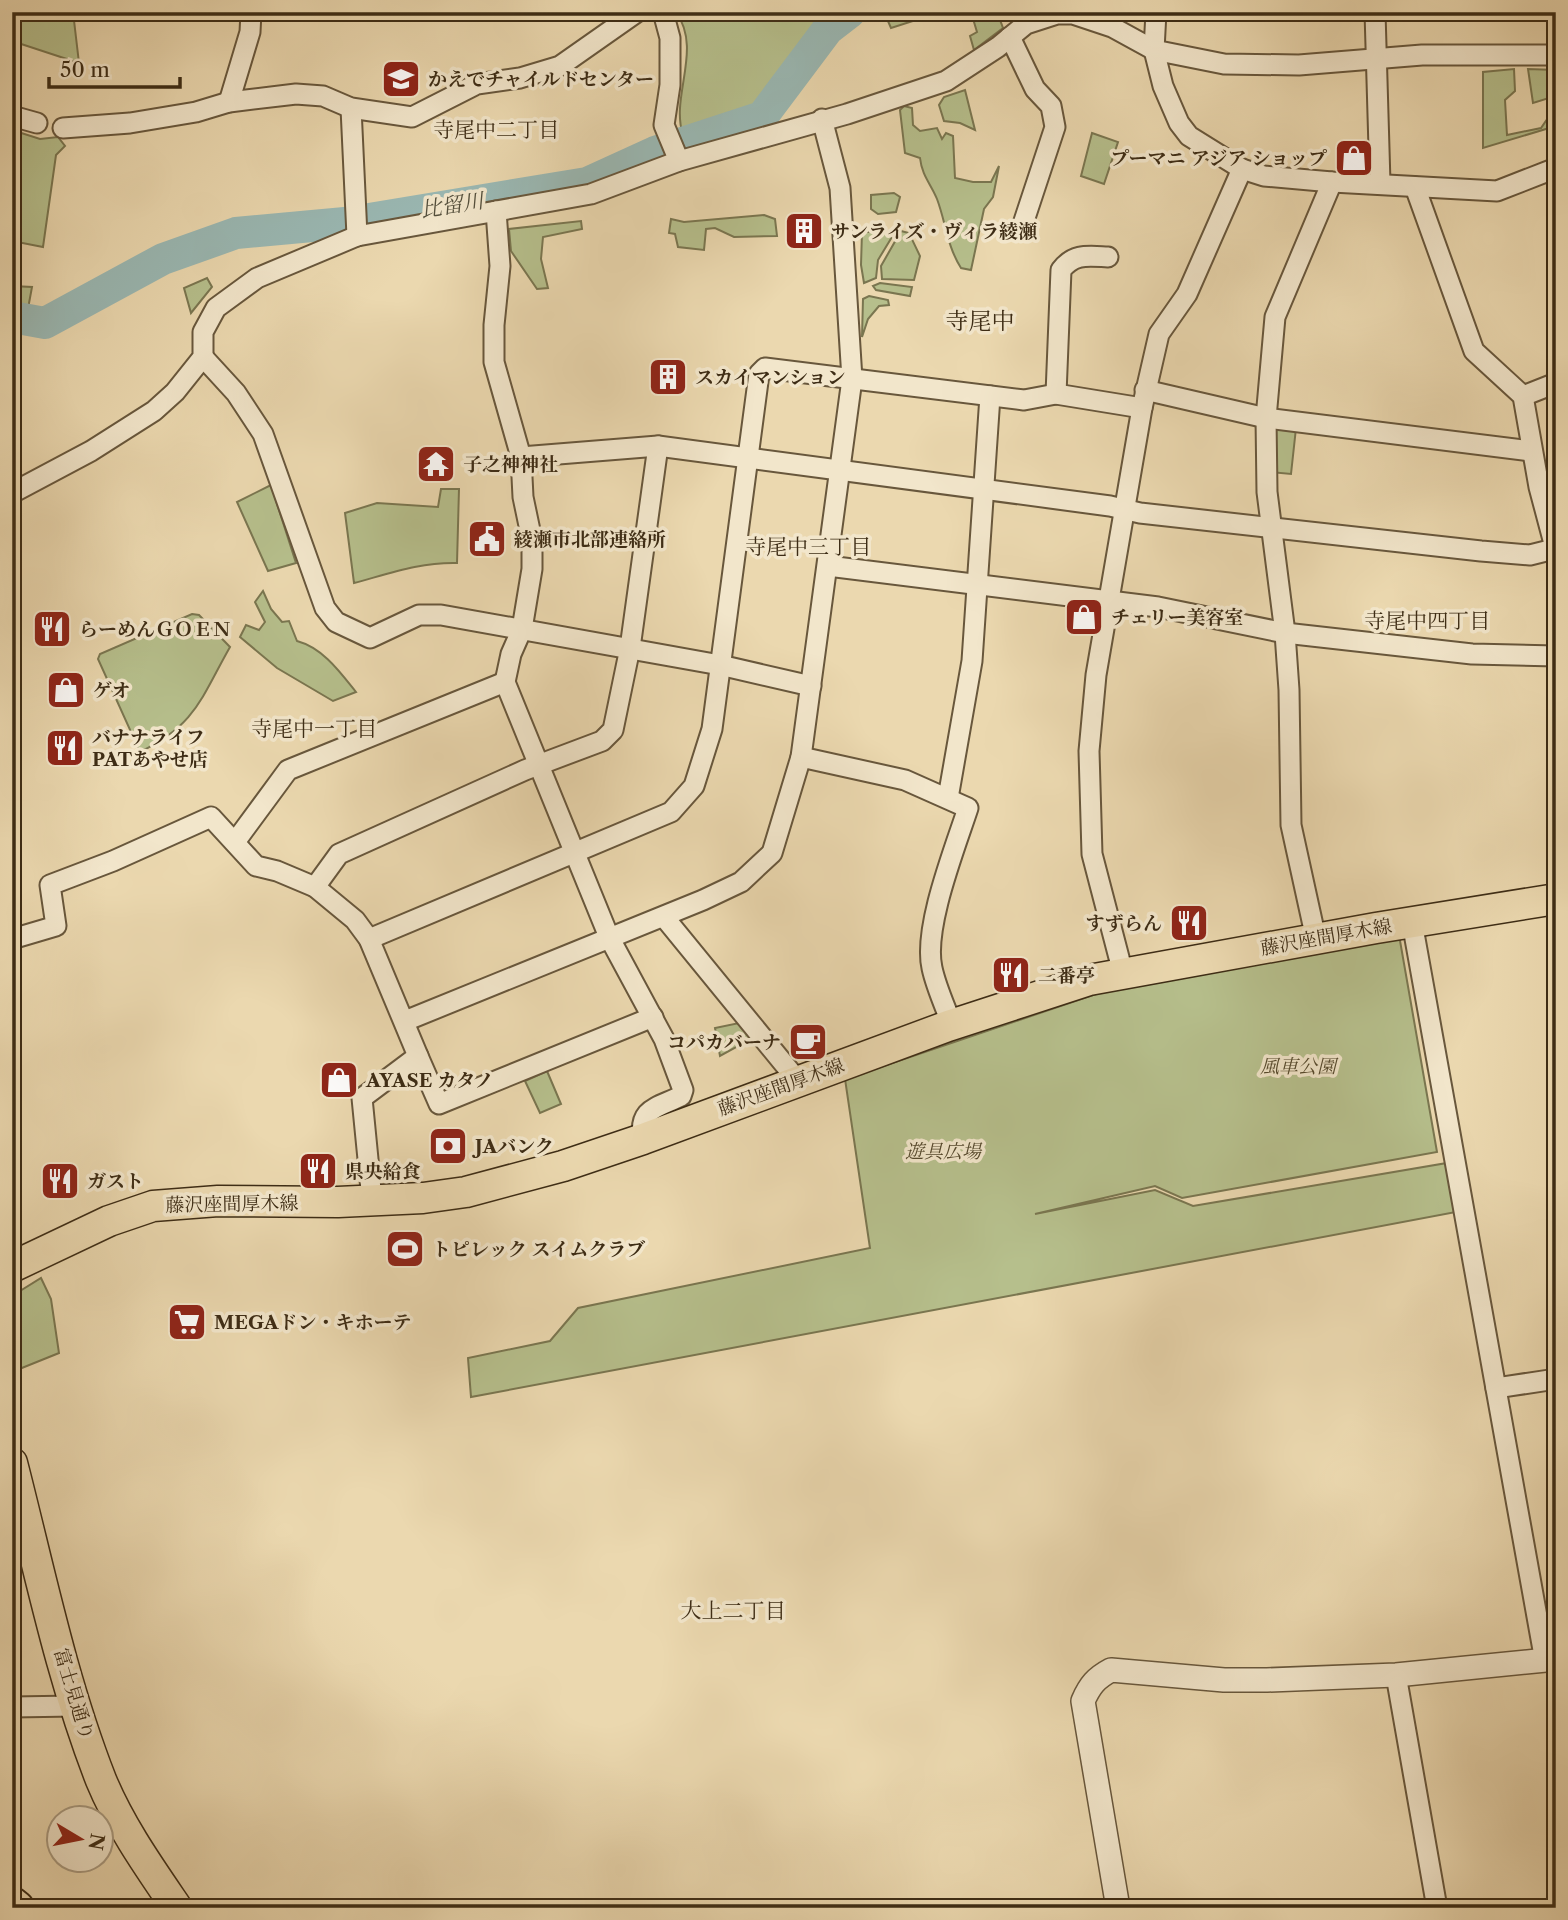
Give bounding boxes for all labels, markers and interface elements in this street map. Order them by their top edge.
scale bar [49,46,180,90]
text: 50 m [60,57,110,82]
school or university icon: かえでチャイルドセンター [380,58,422,100]
place label: かえでチャイルドセンター [428,68,654,91]
district label: 寺尾中二丁目 [433,117,559,142]
shop icon: プーマニ アジア ショップ [1333,137,1375,179]
place label: プーマニ アジア ショップ [1110,147,1327,170]
water label: 比留川 [419,187,487,222]
building icon: サンライズ・ヴィラ綾瀬 [783,210,825,252]
place label: サンライズ・ヴィラ綾瀬 [831,220,1037,243]
district label: 寺尾中 [946,307,1015,335]
building icon: スカイマンション [647,356,689,398]
place label: スカイマンション [695,366,846,389]
temple icon: 子之神神社 [415,443,457,485]
place label: 子之神神社 [463,453,558,476]
public building icon: 綾瀬市北部連絡所 [466,518,508,560]
place label: 綾瀬市北部連絡所 [514,528,666,551]
district label: 寺尾中三丁目 [745,534,871,559]
shop icon: チェリー美容室 [1063,596,1105,638]
place label: チェリー美容室 [1111,606,1243,629]
restaurant icon: らーめんＧＯＥＮ [31,608,73,650]
district label: 寺尾中四丁目 [1364,608,1490,633]
place label: らーめんＧＯＥＮ [79,618,231,641]
shop icon: ゲオ [45,669,87,711]
place label: ゲオ [93,679,131,702]
district label: 寺尾中一丁目 [251,716,377,741]
place label: バナナライフ PATあやせ店 [92,726,208,771]
restaurant icon: バナナライフ PATあやせ店 [44,727,86,769]
restaurant icon: すずらん [1168,902,1210,944]
place label: すずらん [1086,912,1162,935]
street label: 藤沢座間厚木線 [1259,914,1393,960]
restaurant icon: 二番亭 [990,954,1032,996]
place label: 二番亭 [1038,964,1095,987]
cafe icon: コパカバーナ [787,1021,829,1063]
place label: コパカバーナ [667,1031,781,1054]
street label: 藤沢座間厚木線 [715,1053,847,1121]
park label: 風車公園 [1260,1055,1339,1078]
shop icon: AYASE カタノ [318,1059,360,1101]
place label: AYASE カタノ [365,1069,494,1092]
bank icon: JAバンク [427,1125,469,1167]
place label: JAバンク [472,1135,554,1158]
park label: 遊具広場 [905,1140,983,1163]
restaurant icon: 県央給食 [297,1150,339,1192]
restaurant icon: ガスト [39,1160,81,1202]
place label: 県央給食 [345,1160,421,1183]
place label: ガスト [87,1170,144,1193]
street label: 藤沢座間厚木線 [165,1191,299,1217]
sports icon: トピレック スイムクラブ [384,1228,426,1270]
place label: トピレック スイムクラブ [432,1238,645,1261]
supermarket icon: MEGAドン・キホーテ [166,1301,208,1343]
place label: MEGAドン・キホーテ [214,1311,411,1334]
district label: 大上二丁目 [681,1598,786,1623]
street label: 富士見通り [49,1645,99,1743]
north arrow [46,1804,116,1874]
text: N [83,1832,109,1852]

